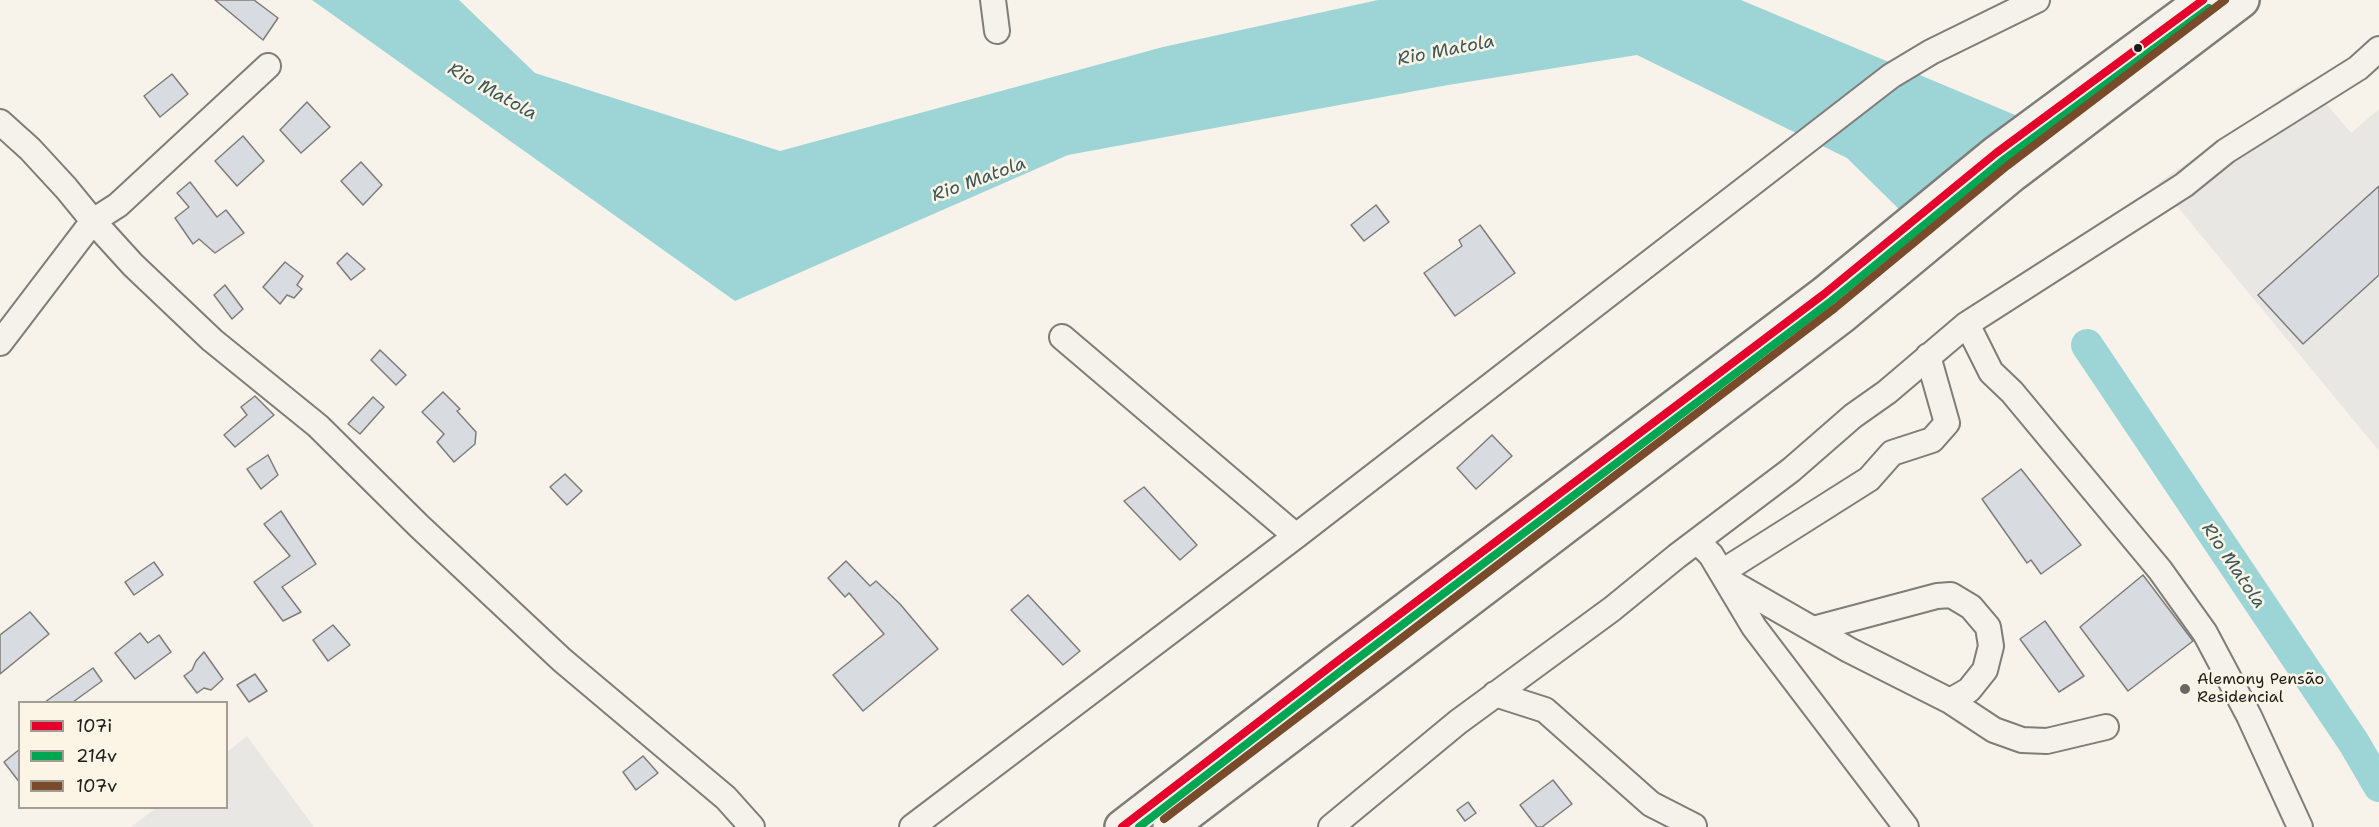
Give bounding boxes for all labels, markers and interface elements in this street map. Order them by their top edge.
water label: Rio Matola [1396,31,1496,71]
unlabelled marker [2132,42,2144,54]
water label: Rio Matola [444,59,540,125]
water label: Rio Matola [929,153,1029,207]
water label: Rio Matola [2197,519,2269,613]
place label: Alemony Pensão Residencial [2197,670,2324,708]
marker: Alemony Pensão Residencial [2178,682,2192,696]
legend [18,701,228,809]
text: 107i [76,714,112,738]
text: 214v [76,744,117,768]
text: 107v [76,774,117,798]

